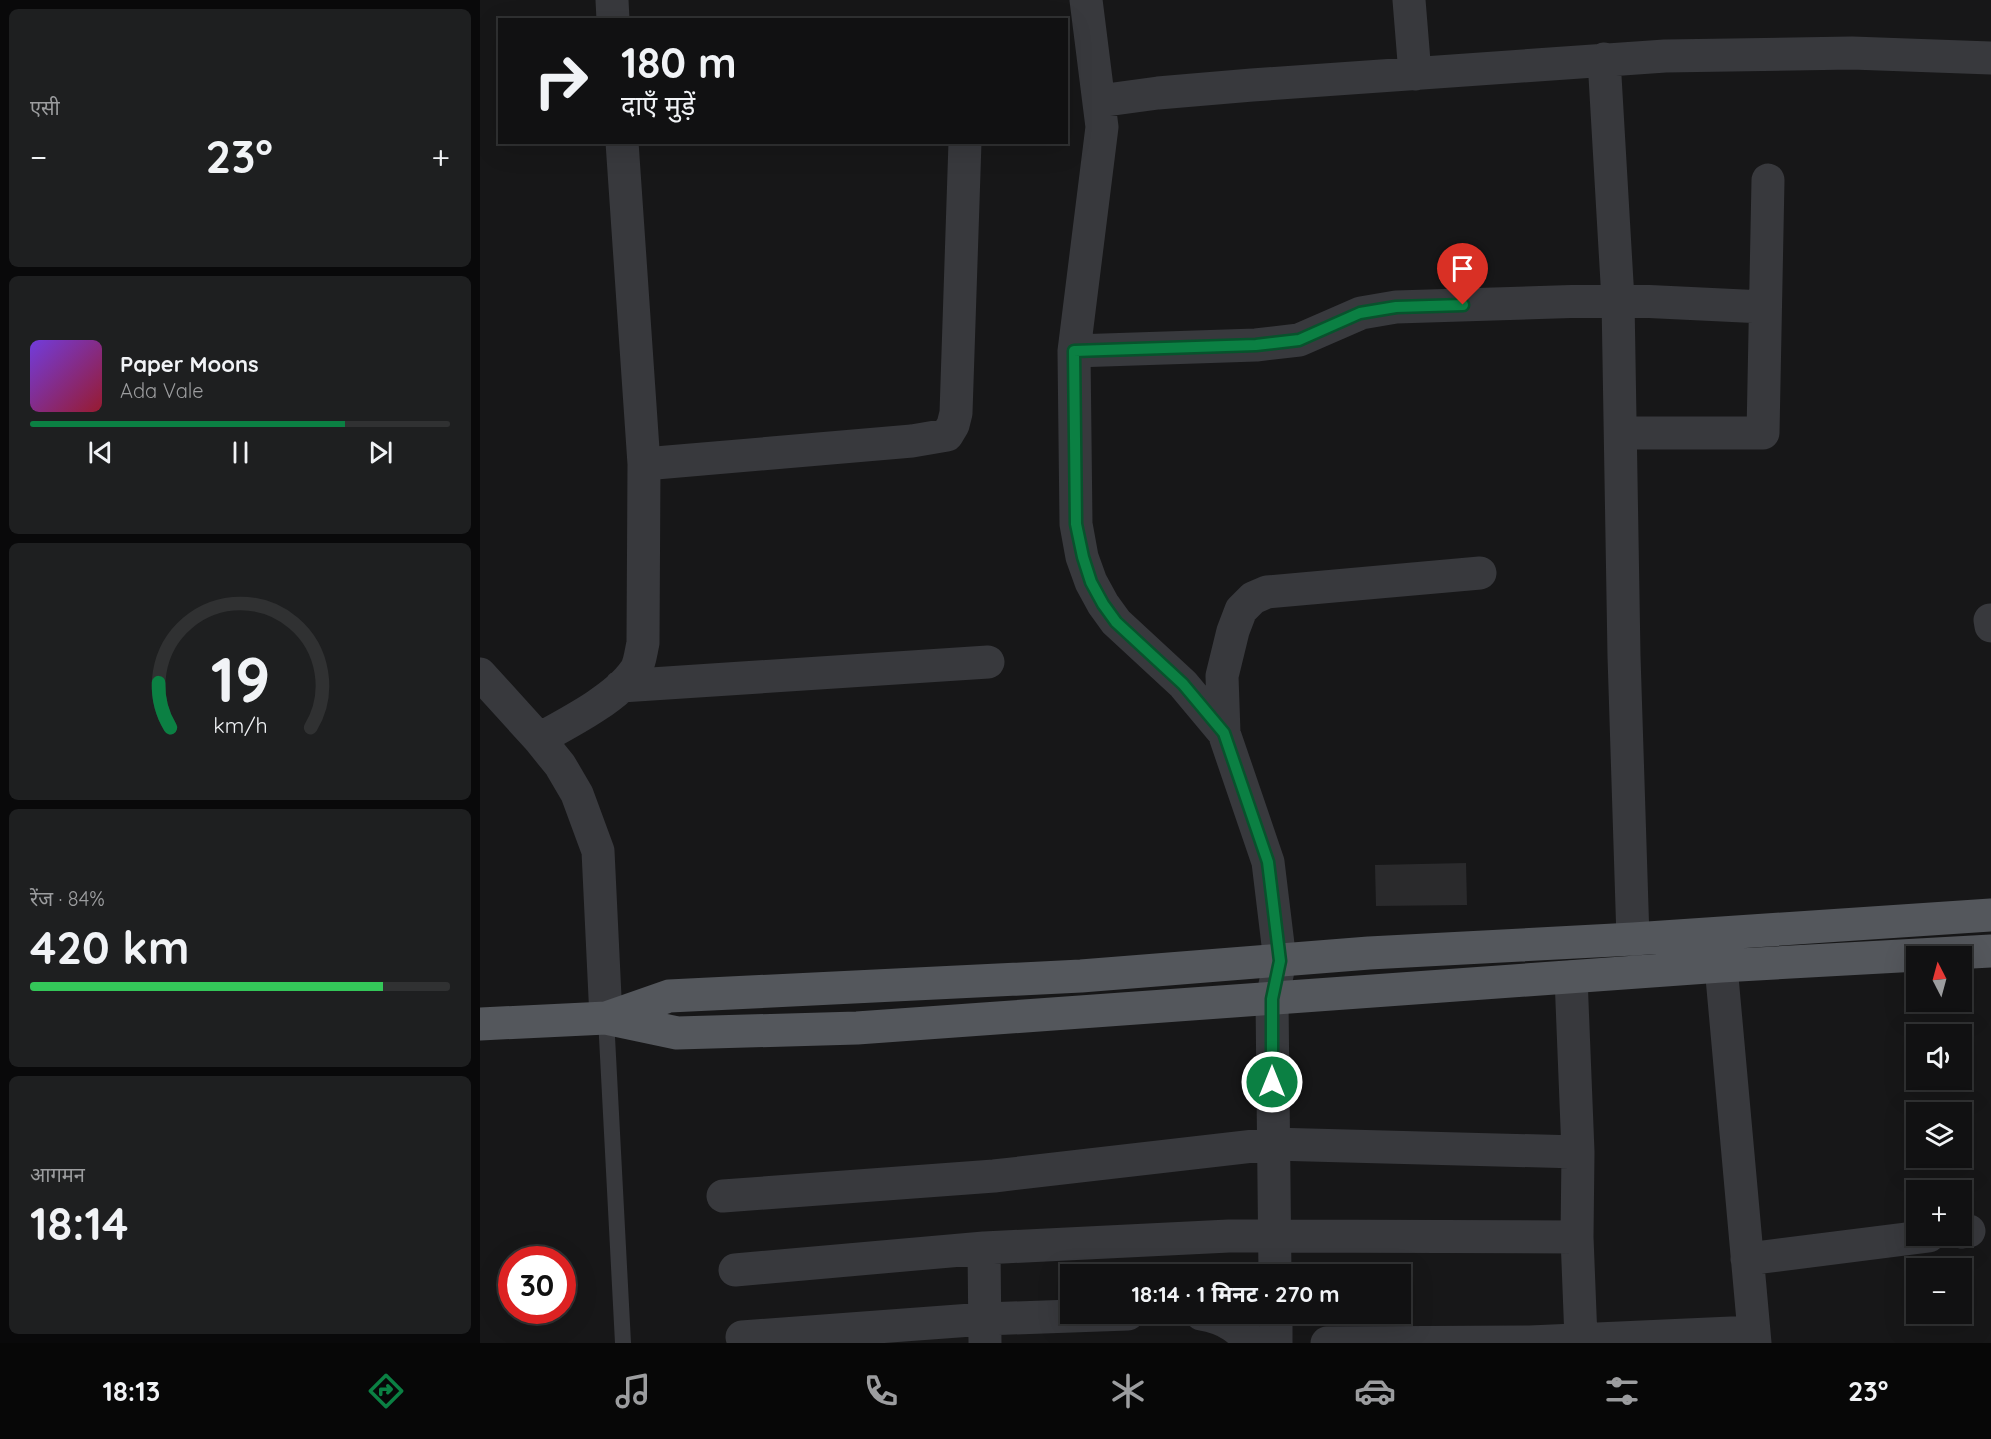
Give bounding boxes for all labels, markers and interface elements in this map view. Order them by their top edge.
text: 180 m [621,36,737,89]
icon: right [522,42,600,120]
text: दाएँ मुड़ें [621,88,695,122]
text: एसी [30,95,60,120]
text: 23° [206,128,273,184]
text: − [30,136,47,177]
text: + [431,136,450,177]
pin [1437,243,1488,305]
icon: arrive [1446,252,1479,285]
text: Paper Moons [120,350,259,378]
text: Ada Vale [120,378,204,403]
icon: previous [84,436,117,469]
icon: pause [224,436,257,469]
icon: next [364,436,397,469]
text: 19 [210,641,270,719]
text: km/h [213,713,267,739]
text: रेंज · 84% [30,886,105,911]
text: 420 km [30,919,189,975]
north arrow [1906,946,1972,1012]
map controls [1906,946,1972,1324]
button: sound [1906,1024,1972,1090]
position arrow [1240,1050,1304,1114]
button: layers [1906,1102,1972,1168]
text: आगमन [30,1162,85,1187]
button: + [1906,1180,1972,1246]
text: 18:14 [30,1195,128,1251]
speed limit sign: 30 [498,1246,576,1324]
button: − [1906,1258,1972,1324]
text: 18:14 · 1 मिनट · 270 m [1132,1280,1339,1308]
icon: directions [365,1370,407,1412]
icon: music [612,1370,654,1412]
icon: phone [860,1370,902,1412]
icon: climate [1107,1370,1149,1412]
icon: car [1354,1370,1396,1412]
icon: filters [1601,1370,1643,1412]
text: 18:13 [103,1374,160,1408]
text: 23° [1848,1374,1888,1408]

